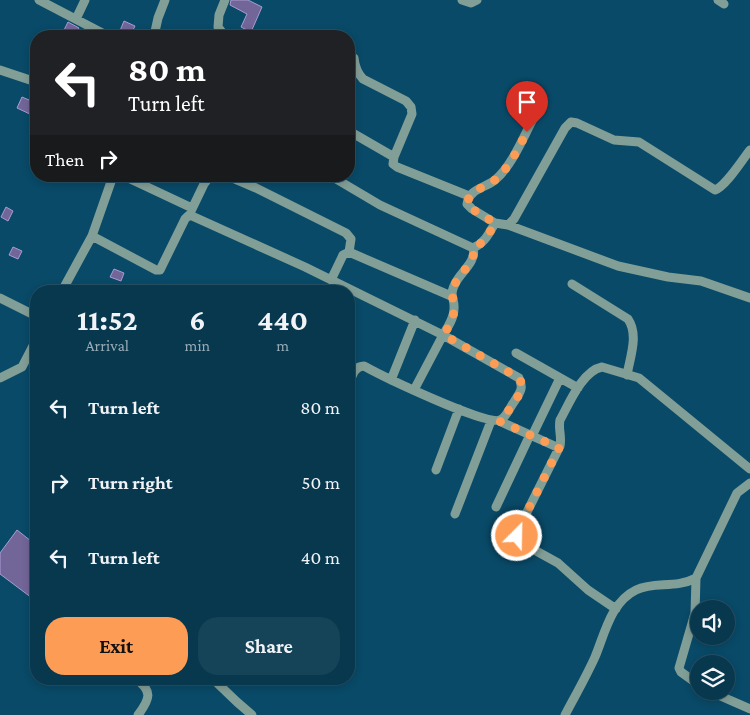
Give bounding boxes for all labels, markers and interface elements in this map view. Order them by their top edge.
icon: left [45,50,110,115]
text: 80 m [128,50,206,89]
pin [506,81,548,132]
icon: arrive [513,88,541,116]
text: Turn left [128,91,205,116]
icon: right [94,145,122,173]
text: Then [45,149,84,170]
text: 11:52 [77,303,137,336]
text: 6 [189,303,206,336]
text: 440 [257,303,308,336]
text: Arrival [86,337,129,354]
text: min [185,337,210,354]
text: m [276,337,289,354]
icon: left [45,394,73,422]
text: Turn left [88,397,160,418]
text: 80 m [300,397,340,418]
icon: right [45,469,73,497]
text: Turn right [88,472,173,493]
text: 50 m [301,472,340,493]
position arrow [490,509,542,561]
icon: left [45,544,73,572]
text: Turn left [88,547,160,568]
text: 40 m [301,547,340,568]
map controls [690,600,735,700]
button: sound [690,600,735,645]
button: Exit [45,617,188,675]
button: Share [198,617,340,675]
button: layers [690,655,735,700]

